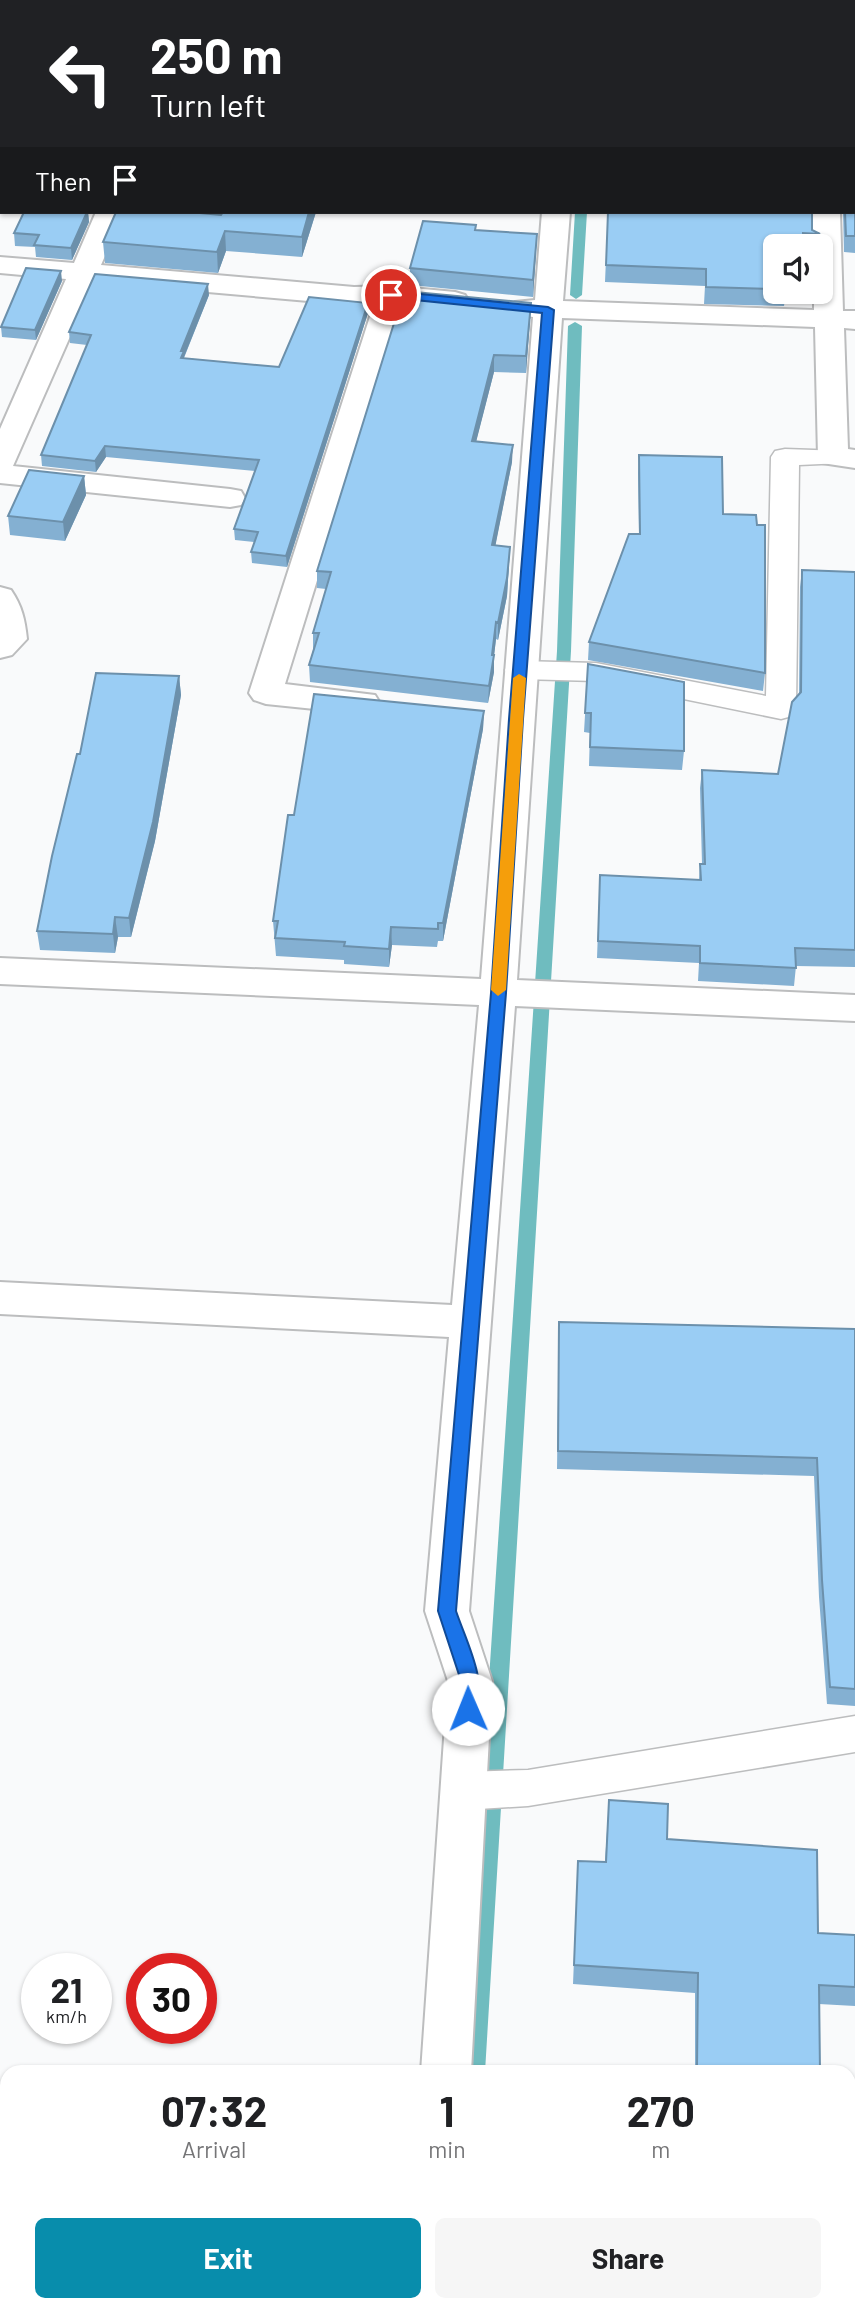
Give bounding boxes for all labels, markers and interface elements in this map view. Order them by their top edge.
text: 250 m [150,25,283,84]
icon: left [35,28,126,119]
text: Turn left [150,85,267,123]
icon: arrive [106,161,144,199]
text: Then [35,165,92,196]
map controls [763,234,833,304]
button: sound [763,234,833,304]
pin [361,265,421,325]
icon: arrive [372,276,410,314]
position arrow [431,1672,505,1746]
speed limit sign: 30 [126,1953,217,2044]
text: 21 [51,1968,82,2010]
text: km/h [46,2005,87,2027]
text: 07:32 [161,2085,267,2135]
text: 1 [440,2085,454,2135]
text: 270 [627,2085,695,2135]
text: Arrival [182,2135,246,2163]
text: min [428,2135,466,2163]
text: m [651,2135,670,2163]
button: Exit [35,2218,421,2298]
button: Share [435,2218,821,2298]

